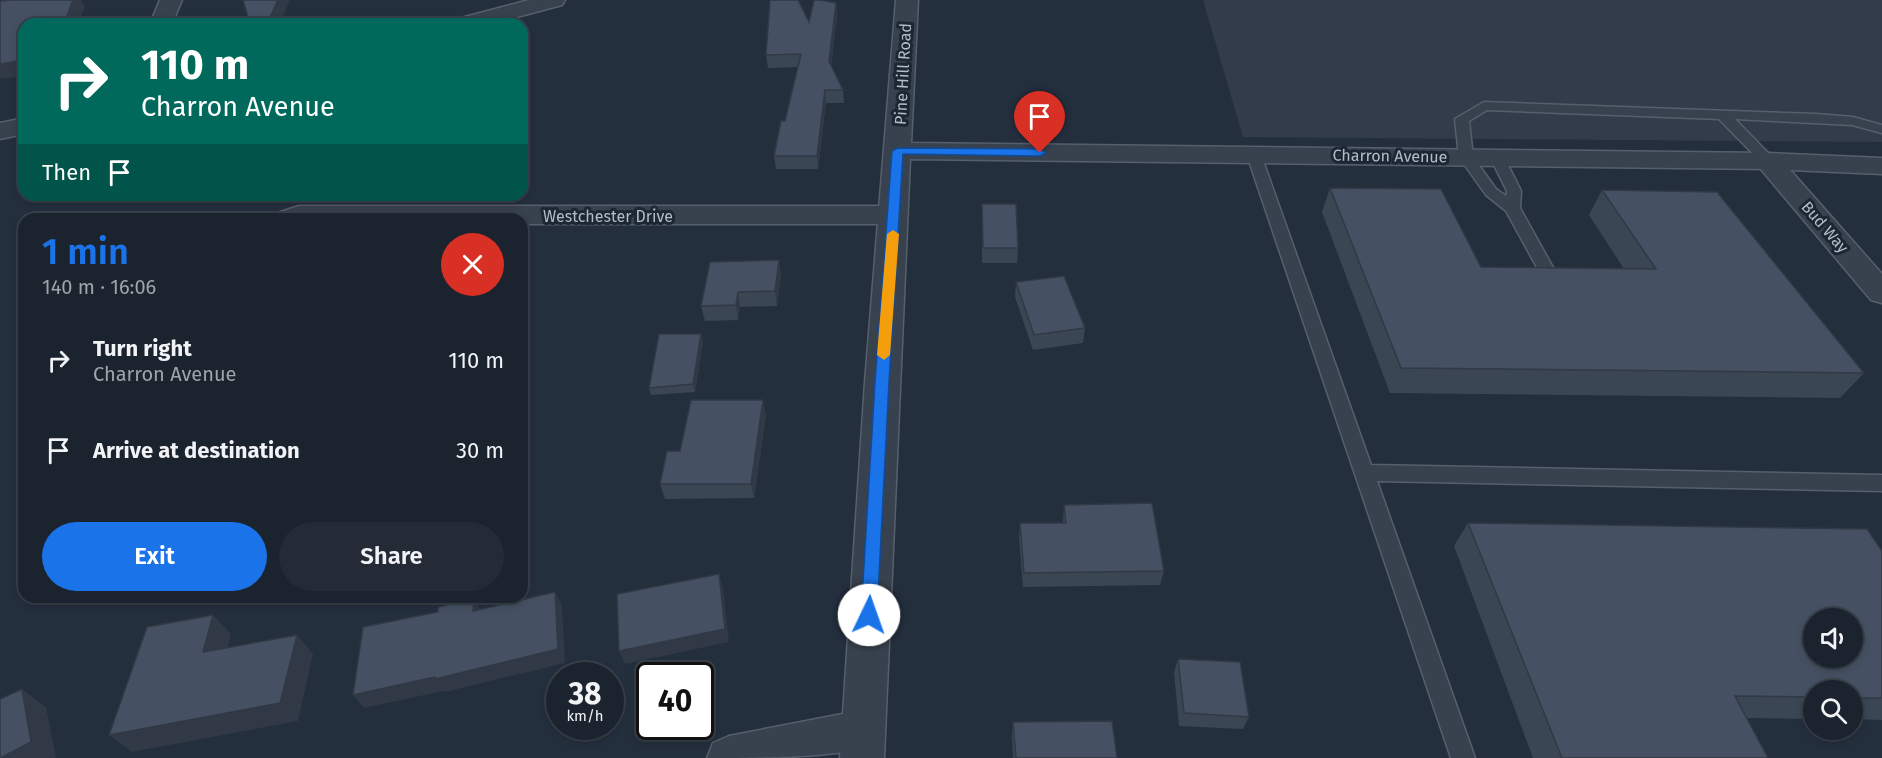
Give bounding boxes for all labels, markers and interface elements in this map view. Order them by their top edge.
street label: Pine Hill Road [891,23,915,125]
text: 110 m [141,40,249,90]
icon: right [42,42,120,120]
text: Charron Avenue [141,91,335,123]
pin [1014,91,1065,153]
icon: arrive [1023,100,1056,133]
street label: Charron Avenue [1332,145,1448,167]
icon: arrive [103,156,136,189]
text: Then [42,159,91,186]
street label: Bud Way [1798,197,1853,257]
street label: Westchester Drive [543,207,673,226]
text: 1 min [42,230,129,274]
button: close [441,233,504,296]
text: 140 m · 16:06 [42,275,156,299]
text: Turn right [93,335,192,362]
icon: right [42,344,75,377]
text: 110 m [448,347,504,374]
text: Charron Avenue [93,362,237,386]
icon: arrive [42,434,75,467]
text: Arrive at destination [93,437,300,464]
text: 30 m [456,437,504,464]
button: Exit [42,522,267,591]
button: Share [279,522,504,591]
position arrow [837,583,901,647]
map controls [1803,608,1863,740]
button: sound [1803,608,1863,668]
speed limit sign: 40 [636,662,714,740]
text: 38 [568,676,602,712]
button: search [1803,680,1863,740]
text: km/h [566,707,604,725]

